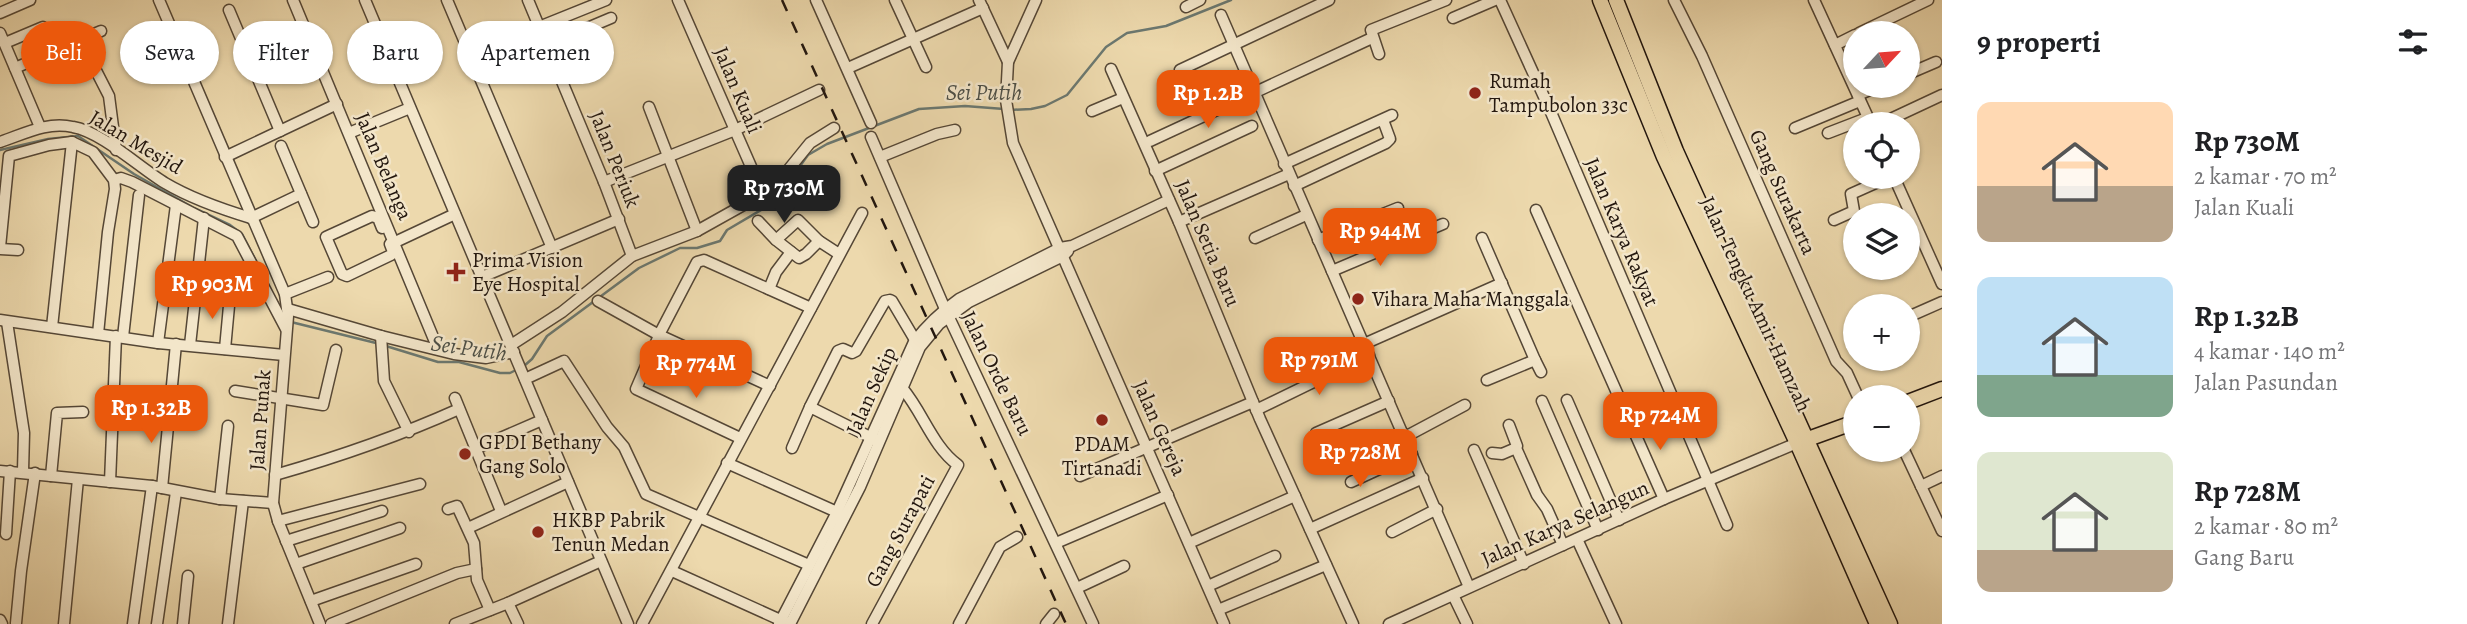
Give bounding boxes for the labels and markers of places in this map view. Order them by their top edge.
place label: Rumah Tampubolon 33c [1489,67,1628,119]
pin: Rp 1.2B [1143,71,1273,130]
marker: Rumah Tampubolon 33c [1467,85,1483,101]
pin: Rp 730M [719,166,849,225]
pin: Rp 944M [1315,208,1445,268]
place label: Prima Vision Eye Hospital [472,246,583,298]
pin: Rp 903M [147,262,277,321]
marker: Prima Vision Eye Hospital [446,262,466,282]
place label: Vihara Maha Manggala [1371,285,1570,313]
marker: Vihara Maha Manggala [1350,291,1366,307]
pin: Rp 791M [1254,338,1384,397]
pin: Rp 774M [631,340,761,400]
pin: Rp 1.32B [79,386,223,445]
pin: Rp 724M [1595,392,1725,452]
marker: PDAM Tirtanadi [1094,412,1110,428]
place label: GPDI Bethany Gang Solo [479,428,602,480]
place label: PDAM Tirtanadi [1062,430,1142,482]
pin: Rp 728M [1295,430,1425,489]
marker: GPDI Bethany Gang Solo [457,446,473,462]
place label: HKBP Pabrik Tenun Medan [552,506,670,558]
marker: HKBP Pabrik Tenun Medan [530,524,546,540]

